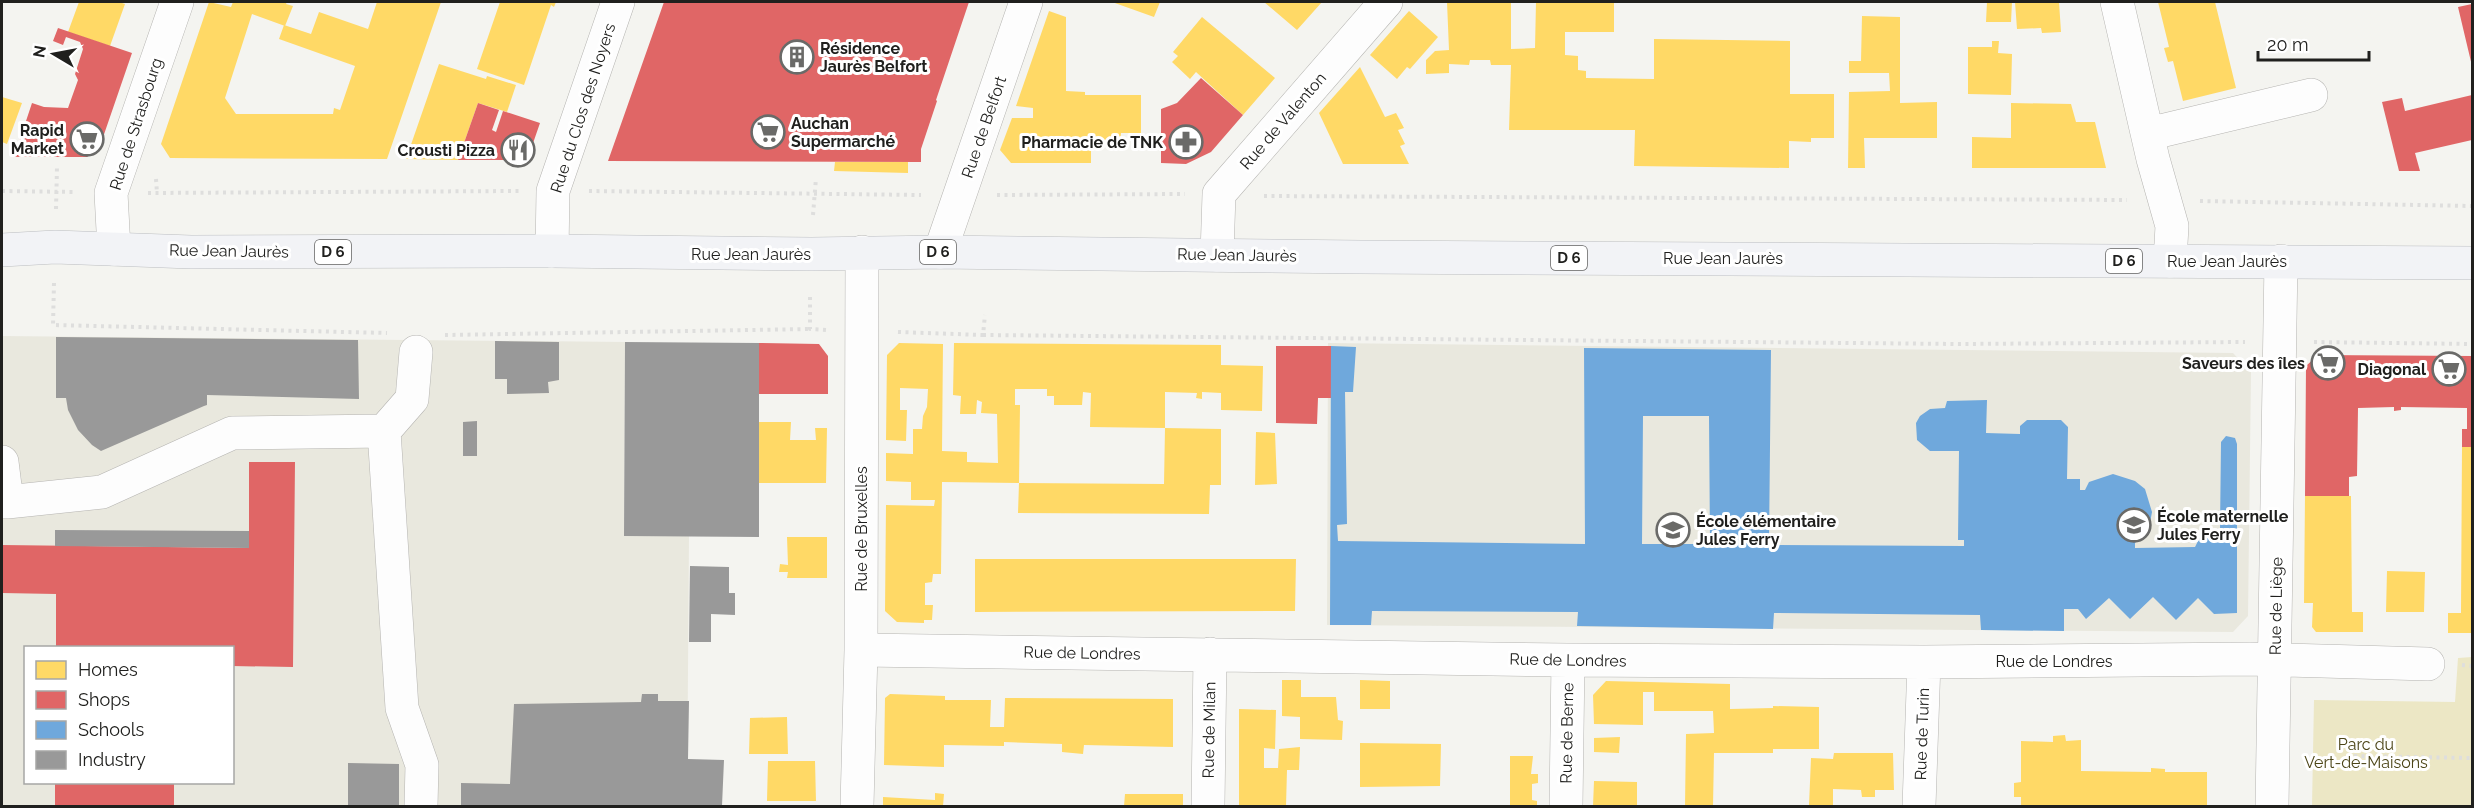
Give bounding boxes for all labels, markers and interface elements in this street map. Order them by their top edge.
street label: Rue du Clos des Noyers [547,21,619,195]
north arrow [24,24,84,84]
scale bar [2258,24,2369,62]
text: 20 m [2267,34,2309,55]
building icon: Résidence Jaurès Belfort [779,39,815,75]
place label: Résidence Jaurès Belfort [820,39,928,76]
text: N [29,44,50,59]
street label: Rue de Strasbourg [106,56,166,192]
street label: Rue de Valenton [1236,69,1330,173]
street label: Rue de Belfort [958,73,1011,181]
supermarket icon: Auchan Supermarché [750,114,786,150]
place label: Auchan Supermarché [791,114,895,151]
place label: Rapid Market [11,121,64,158]
supermarket icon: Rapid Market [69,121,105,157]
pharmacy icon: Pharmacie de TNK [1168,124,1204,160]
restaurant icon: Crousti Pizza [500,132,536,168]
place label: Pharmacie de TNK [1021,133,1163,152]
place label: Crousti Pizza [397,141,495,160]
street label: Rue Jean Jaurès [169,240,289,262]
road number: D 6 [315,240,351,264]
road number: D 6 [920,240,956,264]
street label: Rue Jean Jaurès [1177,244,1297,266]
street label: Rue Jean Jaurès [691,245,811,264]
road number: D 6 [1551,246,1587,270]
street label: Rue Jean Jaurès [1663,249,1783,268]
road number: D 6 [2106,249,2142,273]
street label: Rue Jean Jaurès [2167,252,2287,271]
supermarket icon: Saveurs des îles [2310,345,2346,381]
supermarket icon: Diagonal [2431,351,2467,387]
place label: Saveurs des îles [2182,354,2305,373]
place label: Diagonal [2358,360,2427,379]
street label: Rue de Bruxelles [852,466,871,592]
place label: École maternelle Jules Ferry [2157,506,2289,544]
school or university icon: École maternelle Jules Ferry [2116,507,2152,543]
place label: École élémentaire Jules Ferry [1696,511,1836,549]
school or university icon: École élémentaire Jules Ferry [1655,512,1691,548]
street label: Rue de Liège [2266,557,2286,655]
street label: Rue de Londres [1023,642,1141,664]
legend [24,646,234,784]
street label: Rue de Londres [1509,649,1627,671]
street label: Rue de Londres [1995,652,2113,671]
text: Homes [78,659,138,680]
street label: Rue de Milan [1199,682,1219,778]
street label: Rue de Berne [1557,682,1577,784]
street label: Rue de Turin [1911,687,1933,781]
text: Shops [78,689,130,710]
text: Schools [78,719,145,740]
park label: Parc du Vert-de-Maisons [2304,735,2428,772]
text: Industry [78,749,146,770]

